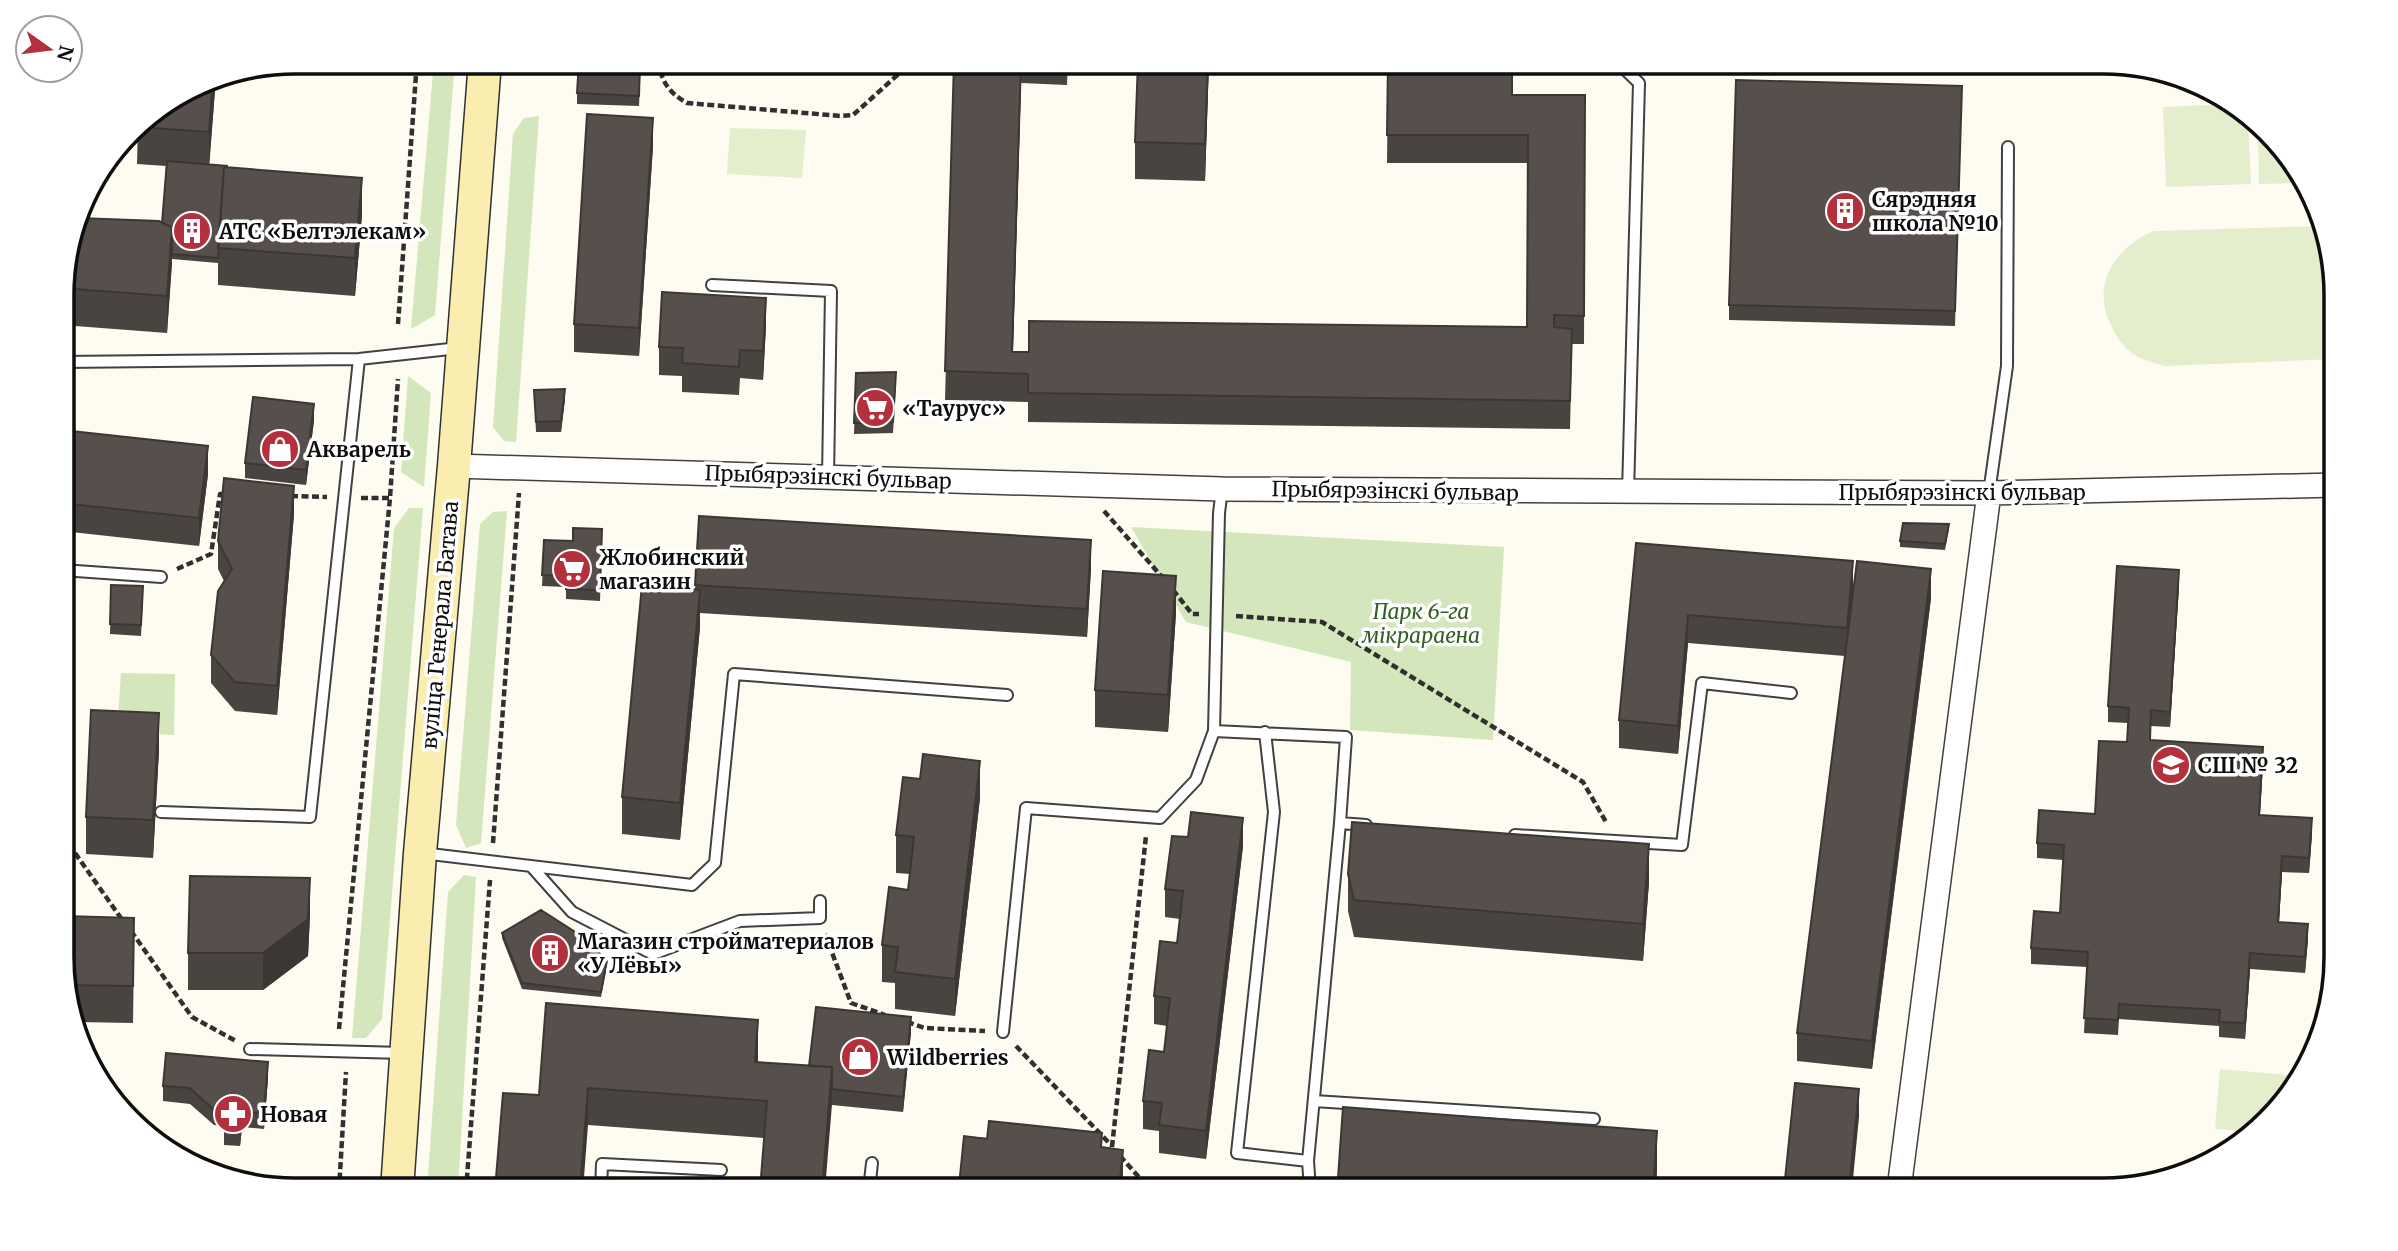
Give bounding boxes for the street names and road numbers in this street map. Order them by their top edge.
street label: Прыбярэзінскі бульвар [704,459,952,495]
street label: Прыбярэзінскі бульвар [1271,475,1519,507]
street label: Прыбярэзінскі бульвар [1838,479,2086,506]
street label: вуліца Генерала Батава [416,500,464,750]

